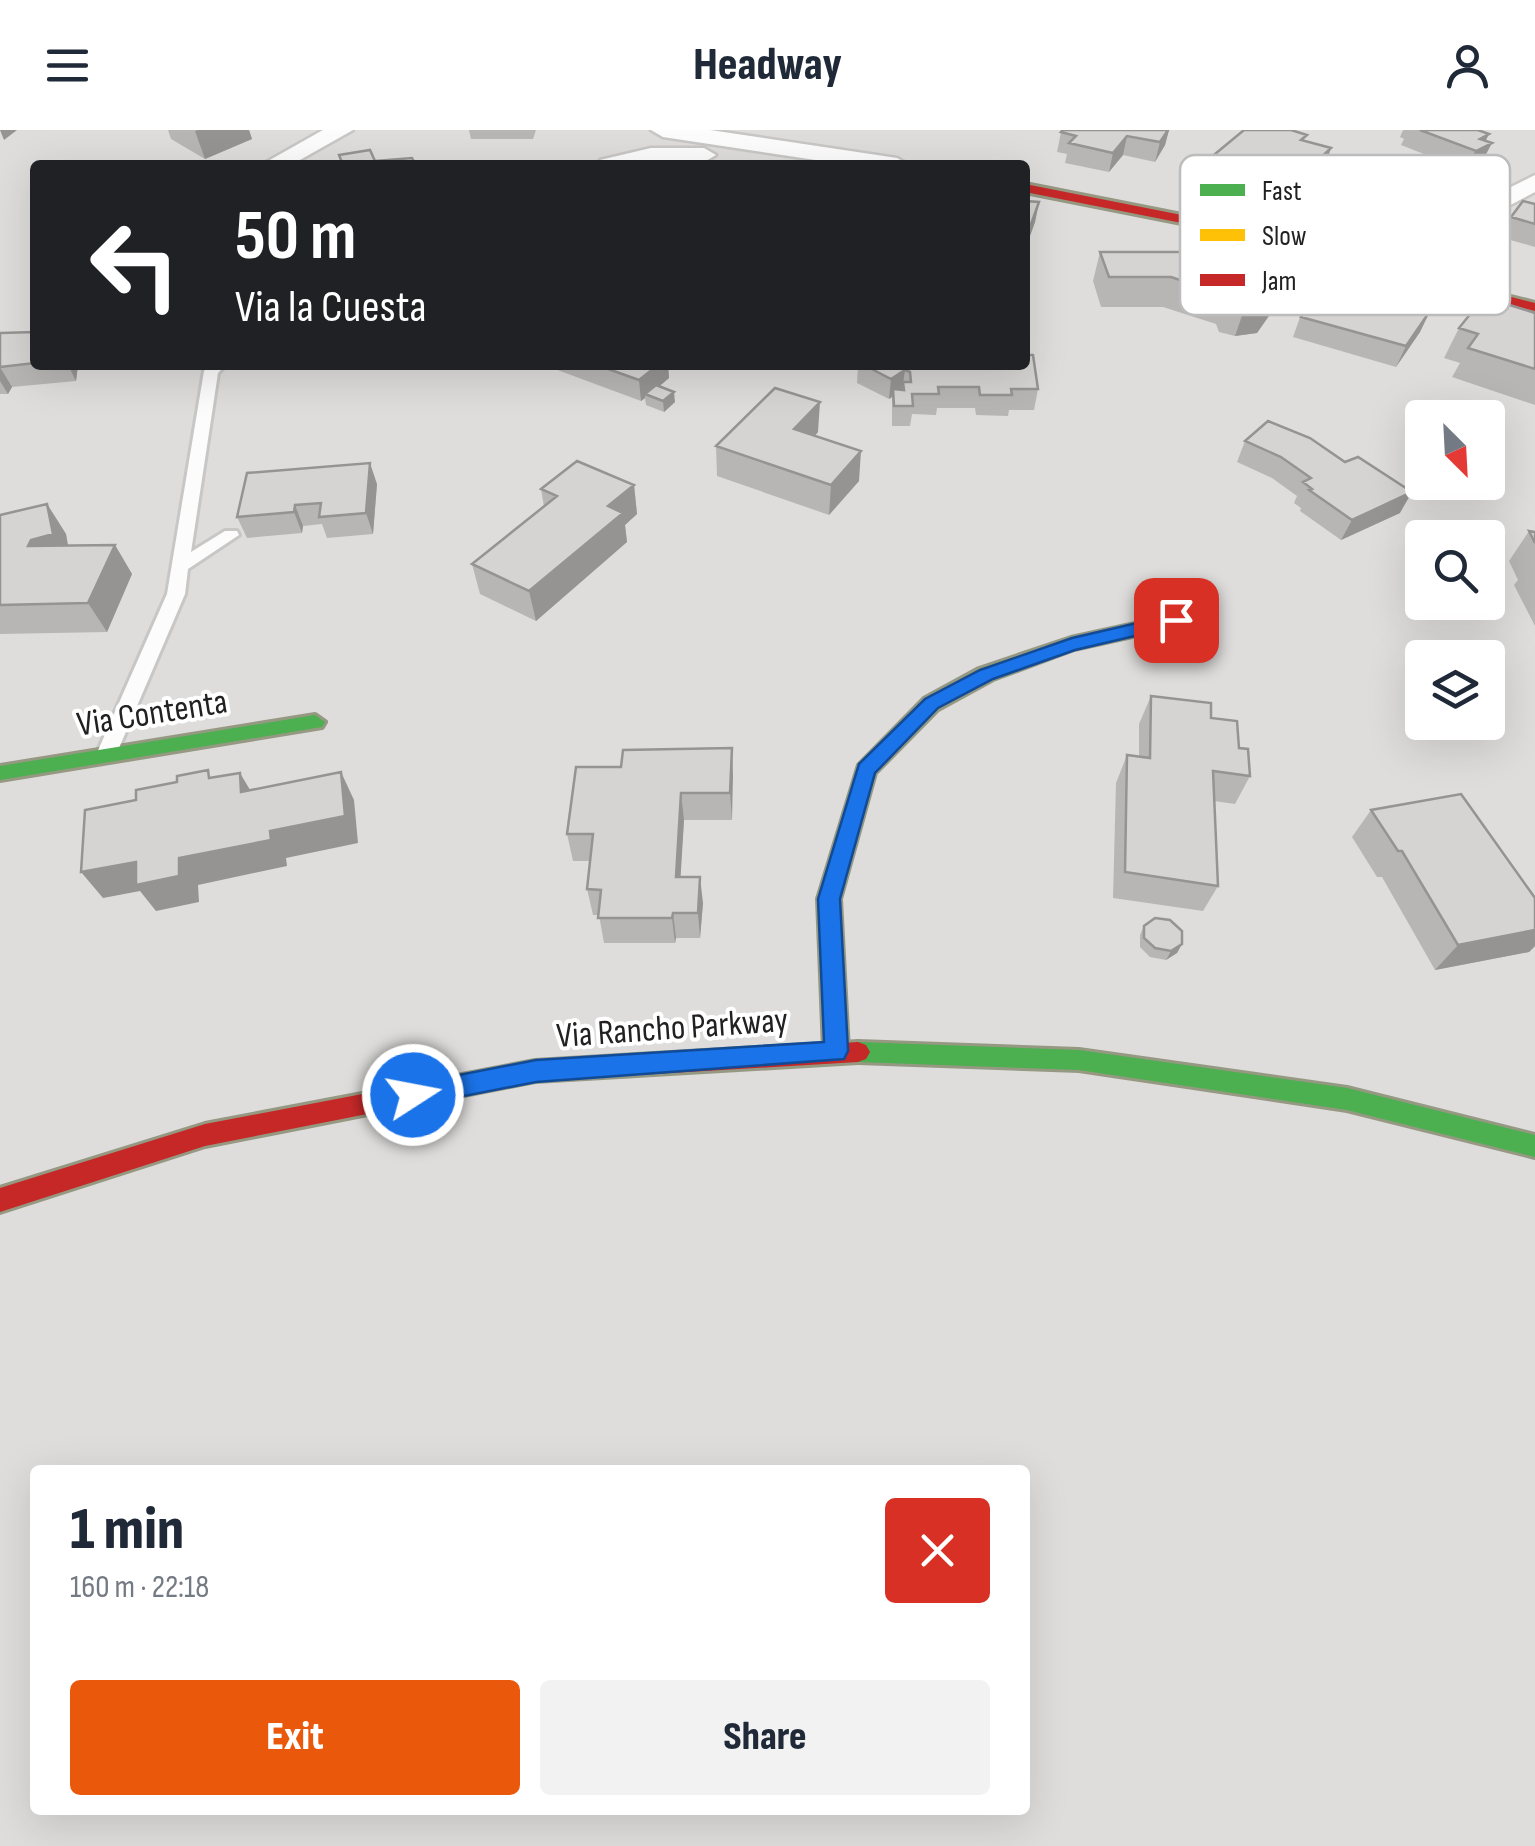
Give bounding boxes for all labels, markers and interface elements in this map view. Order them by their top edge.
icon: menu [40,38,95,93]
text: Headway [693,38,842,93]
icon: person [1440,38,1495,93]
legend [1180,155,1510,315]
text: Fast [1262,175,1301,208]
text: 50 m [235,195,356,279]
icon: left [70,200,200,330]
text: Slow [1262,220,1307,253]
text: Jam [1261,265,1297,298]
text: Via la Cuesta [235,280,426,335]
north arrow [1405,400,1505,500]
map controls [1405,400,1505,740]
button: search [1405,520,1505,620]
pin [1134,578,1219,663]
icon: arrive [1149,593,1204,648]
button: layers [1405,640,1505,740]
street label: Via Contenta [74,680,230,747]
street label: Via Rancho Parkway [555,999,789,1058]
position arrow [361,1043,465,1147]
text: 1 min [70,1494,184,1566]
button: close [885,1498,990,1603]
text: 160 m · 22:18 [70,1568,209,1607]
button: Exit [70,1680,520,1795]
button: Share [540,1680,990,1795]

